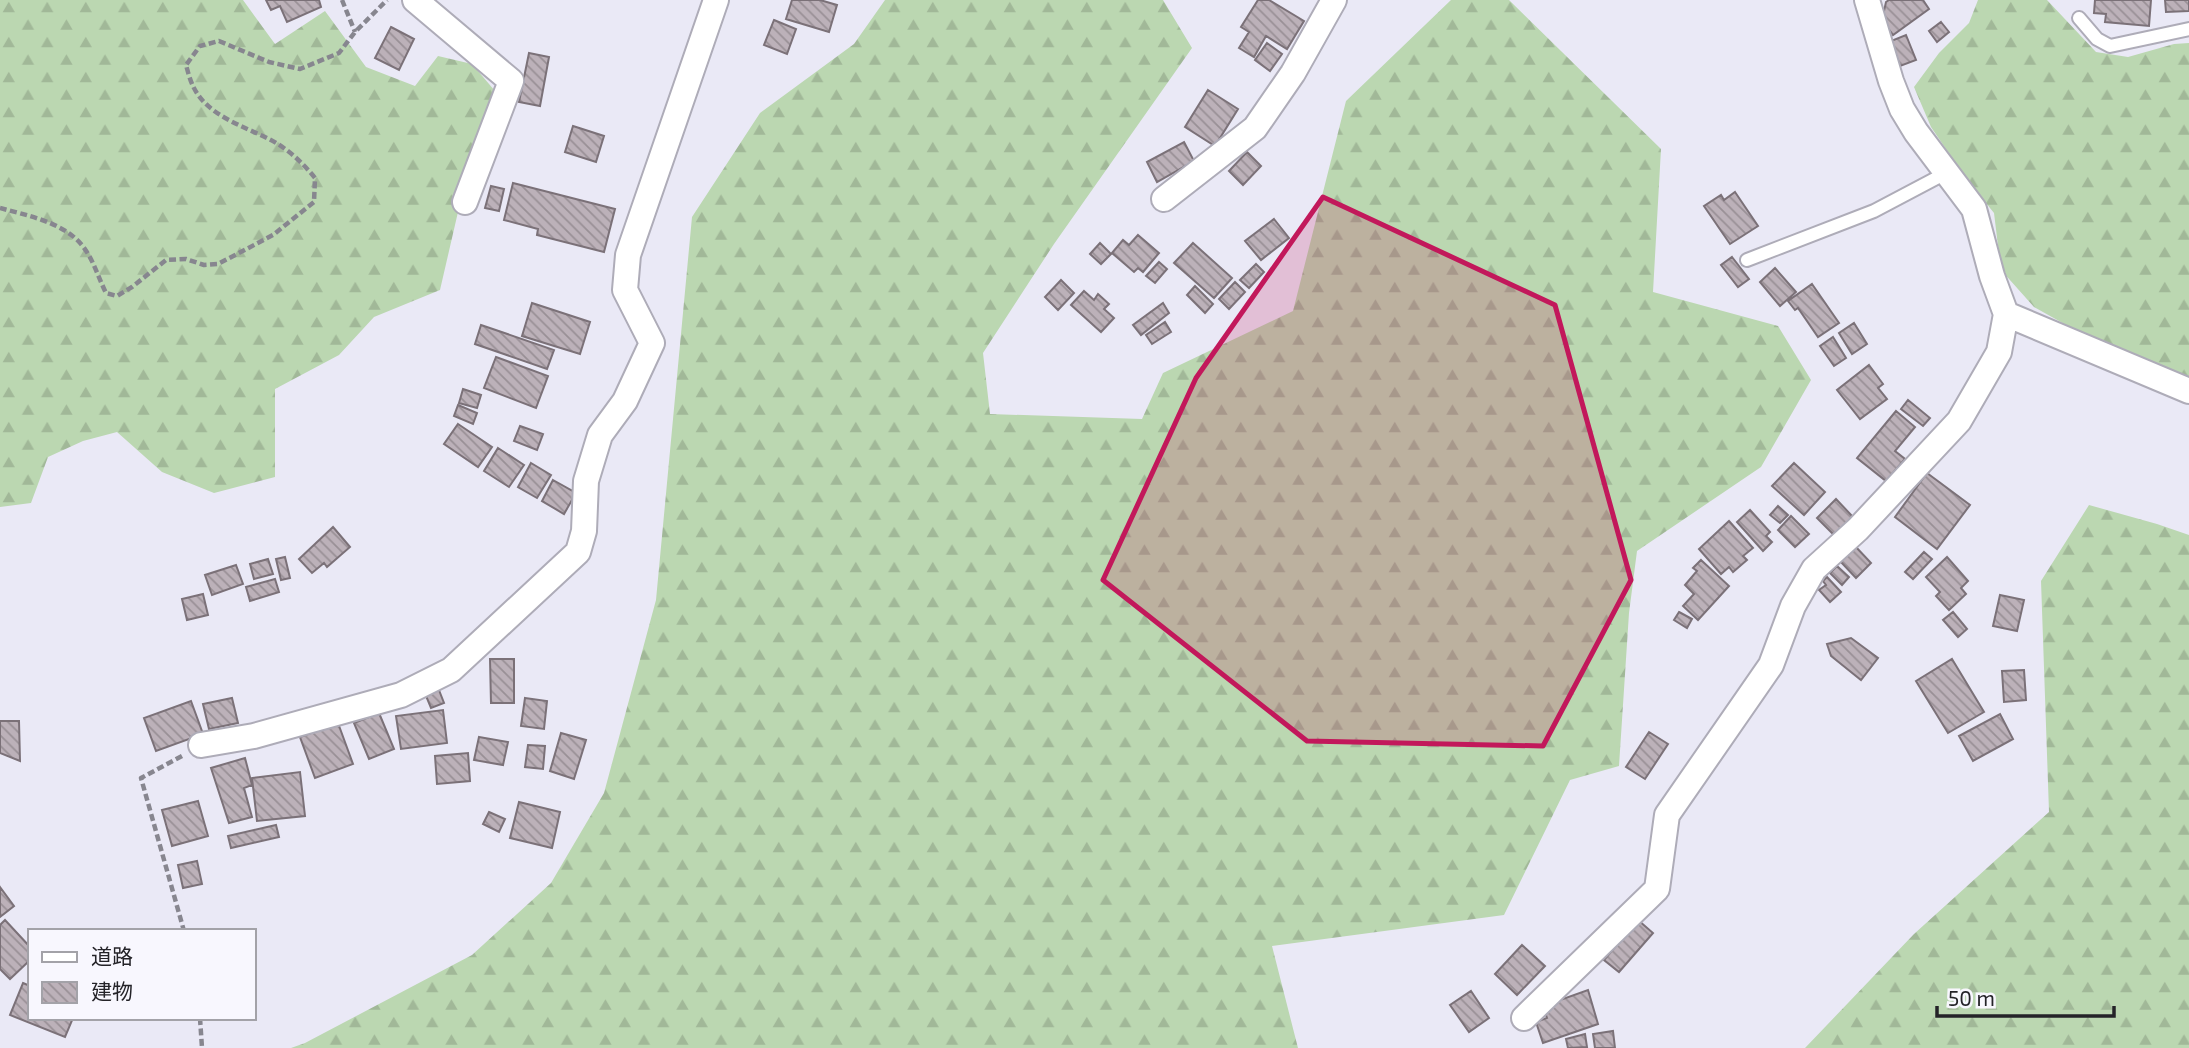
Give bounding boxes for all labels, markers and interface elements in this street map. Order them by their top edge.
legend [28,929,256,1020]
text: 道路 [91,943,133,968]
scale bar [1937,974,2114,1018]
text: 建物 [91,978,133,1003]
text: 50 m [1948,985,1995,1010]

